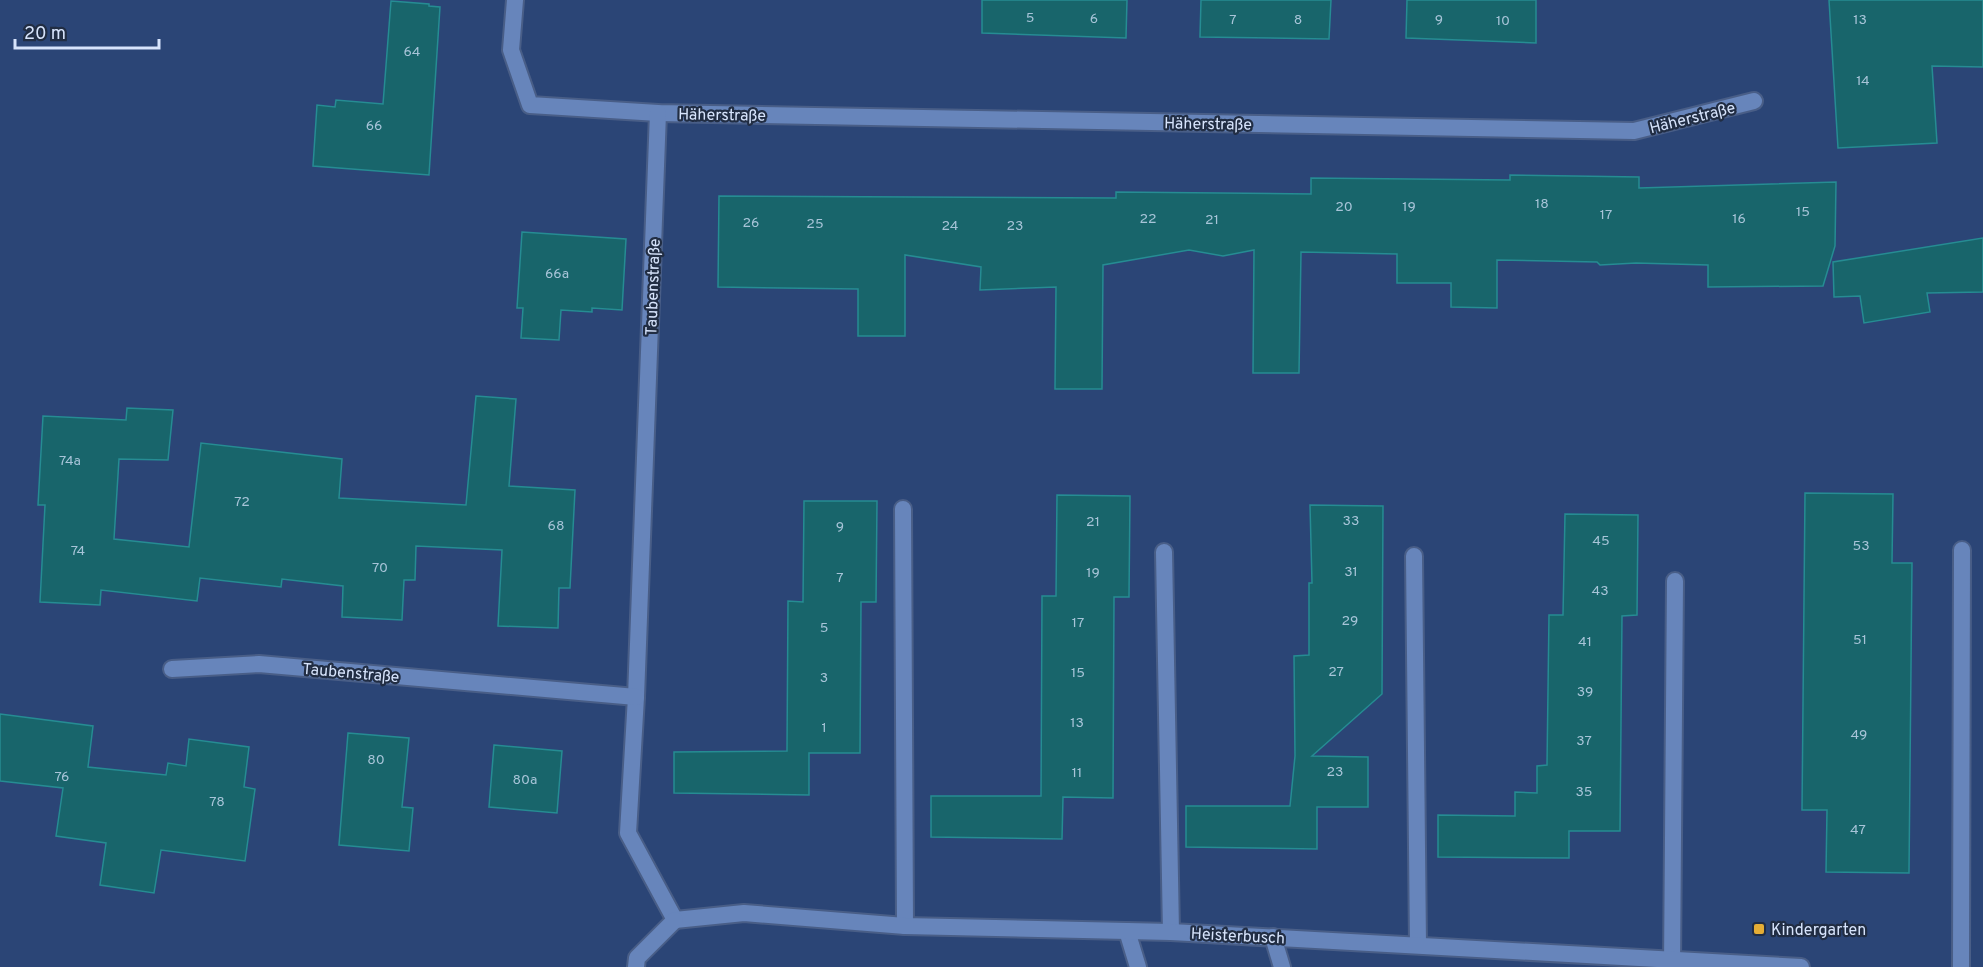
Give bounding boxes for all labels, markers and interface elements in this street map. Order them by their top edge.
house number: 5 [1026,10,1034,27]
house number: 6 [1090,11,1098,28]
scale bar [15,12,159,50]
house number: 7 [1229,12,1237,29]
house number: 8 [1294,12,1302,29]
house number: 9 [1435,12,1443,29]
house number: 13 [1853,12,1867,29]
house number: 10 [1496,13,1510,30]
text: 20 m [24,23,66,46]
house number: 64 [403,44,421,61]
house number: 14 [1856,73,1870,90]
street label: Häherstraße [1648,99,1737,139]
street label: Häherstraße [678,105,766,127]
street label: Häherstraße [1164,114,1252,136]
house number: 66 [366,118,382,135]
house number: 18 [1535,196,1549,213]
house number: 20 [1335,199,1353,216]
house number: 19 [1402,199,1416,216]
house number: 15 [1796,204,1810,221]
house number: 17 [1600,207,1612,224]
house number: 22 [1139,211,1157,228]
house number: 16 [1732,211,1746,228]
house number: 21 [1205,212,1219,229]
house number: 26 [743,215,759,232]
house number: 25 [806,216,824,233]
house number: 24 [941,218,959,235]
house number: 23 [1007,218,1024,235]
street label: Taubenstraße [642,238,666,336]
house number: 66a [545,266,569,283]
house number: 74a [59,453,81,470]
house number: 72 [234,494,250,511]
house number: 33 [1343,513,1359,530]
house number: 21 [1086,514,1100,531]
house number: 68 [548,518,564,535]
house number: 9 [836,519,844,536]
house number: 45 [1592,533,1610,550]
house number: 53 [1852,538,1870,555]
house number: 74 [71,543,85,560]
house number: 70 [372,560,388,577]
house number: 31 [1344,564,1358,581]
house number: 19 [1086,565,1100,582]
house number: 7 [836,570,844,587]
house number: 43 [1591,583,1609,600]
house number: 29 [1342,613,1358,630]
house number: 17 [1072,615,1084,632]
house number: 5 [820,620,828,637]
house number: 51 [1853,632,1867,649]
house number: 41 [1578,634,1592,651]
street label: Taubenstraße [302,660,400,688]
house number: 27 [1328,664,1344,681]
house number: 15 [1071,665,1085,682]
house number: 3 [820,670,828,687]
house number: 39 [1577,684,1593,701]
house number: 13 [1070,715,1084,732]
house number: 1 [821,720,827,737]
house number: 49 [1851,727,1867,744]
house number: 37 [1576,733,1592,750]
house number: 80 [367,752,385,769]
house number: 23 [1327,764,1344,781]
house number: 11 [1072,765,1082,782]
house number: 76 [55,769,69,786]
house number: 80a [513,772,537,789]
house number: 35 [1575,784,1593,801]
house number: 78 [209,794,225,811]
house number: 47 [1850,822,1866,839]
place label: Kindergarten [1771,921,1866,941]
marker: Kindergarten [1752,922,1766,936]
street label: Heisterbusch [1190,925,1286,949]

